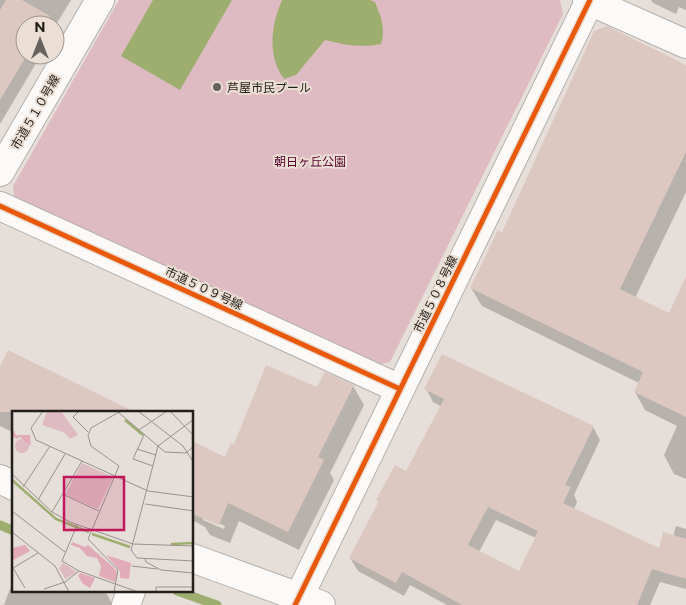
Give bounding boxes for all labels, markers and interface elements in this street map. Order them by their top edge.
north arrow [15,15,65,65]
text: N [34,18,46,36]
street label: 市道５１０号線 [8,72,62,152]
place label: 芦屋市民プール [227,80,311,95]
marker: 芦屋市民プール [211,81,223,93]
park label: 朝日ヶ丘公園 [274,154,346,169]
street label: 市道５０８号線 [410,253,460,335]
street label: 市道５０９号線 [163,263,245,313]
inset map [12,411,194,592]

